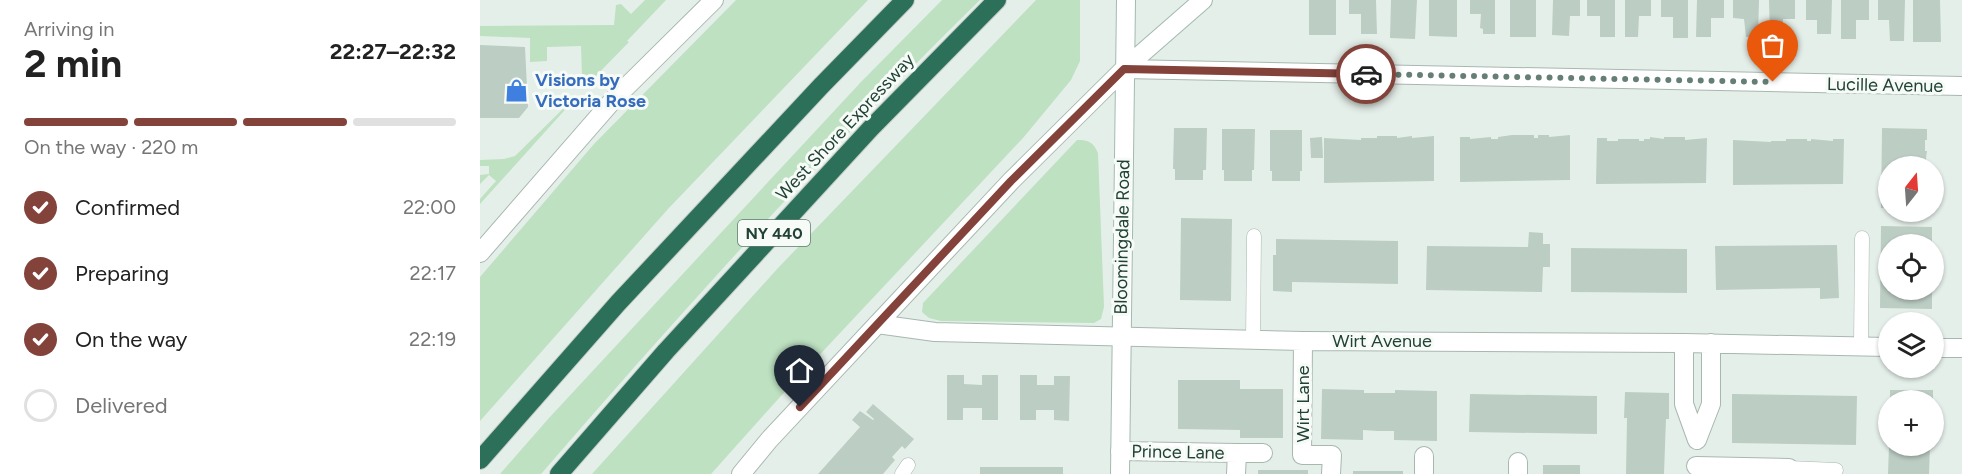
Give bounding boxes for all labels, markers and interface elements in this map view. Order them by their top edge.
text: Arriving in [24,17,114,41]
pin [1747,20,1798,82]
icon: bag [1756,29,1789,62]
text: 22:27–22:32 [330,38,456,65]
text: 2 min [24,40,122,87]
courier [1336,44,1396,104]
street label: West Shore Expressway [771,49,919,205]
icon: car [1350,58,1383,91]
place label: Visions by Victoria Rose [535,69,646,112]
street label: Lucille Avenue [1827,73,1944,97]
shop icon: Visions by Victoria Rose [504,77,530,103]
text: On the way · 220 m [24,135,198,159]
north arrow [1878,156,1944,222]
map controls [1878,156,1944,456]
street label: Bloomingdale Road [1110,159,1134,315]
icon: check [24,191,57,224]
text: Confirmed [75,194,180,221]
text: 22:00 [403,195,456,219]
road number: NY 440 [738,220,810,246]
button: locate [1878,234,1944,300]
icon: check [24,257,57,290]
text: Preparing [75,260,169,287]
text: 22:17 [410,261,456,285]
button: layers [1878,312,1944,378]
icon: check [24,323,57,356]
text: On the way [75,326,187,353]
text: 22:19 [409,327,456,351]
street label: Wirt Avenue [1332,330,1432,352]
pin [774,345,825,407]
icon: home [783,354,816,387]
street label: Wirt Lane [1292,365,1314,443]
button: + [1878,390,1944,456]
text: Delivered [75,392,168,419]
street label: Prince Lane [1131,440,1225,464]

